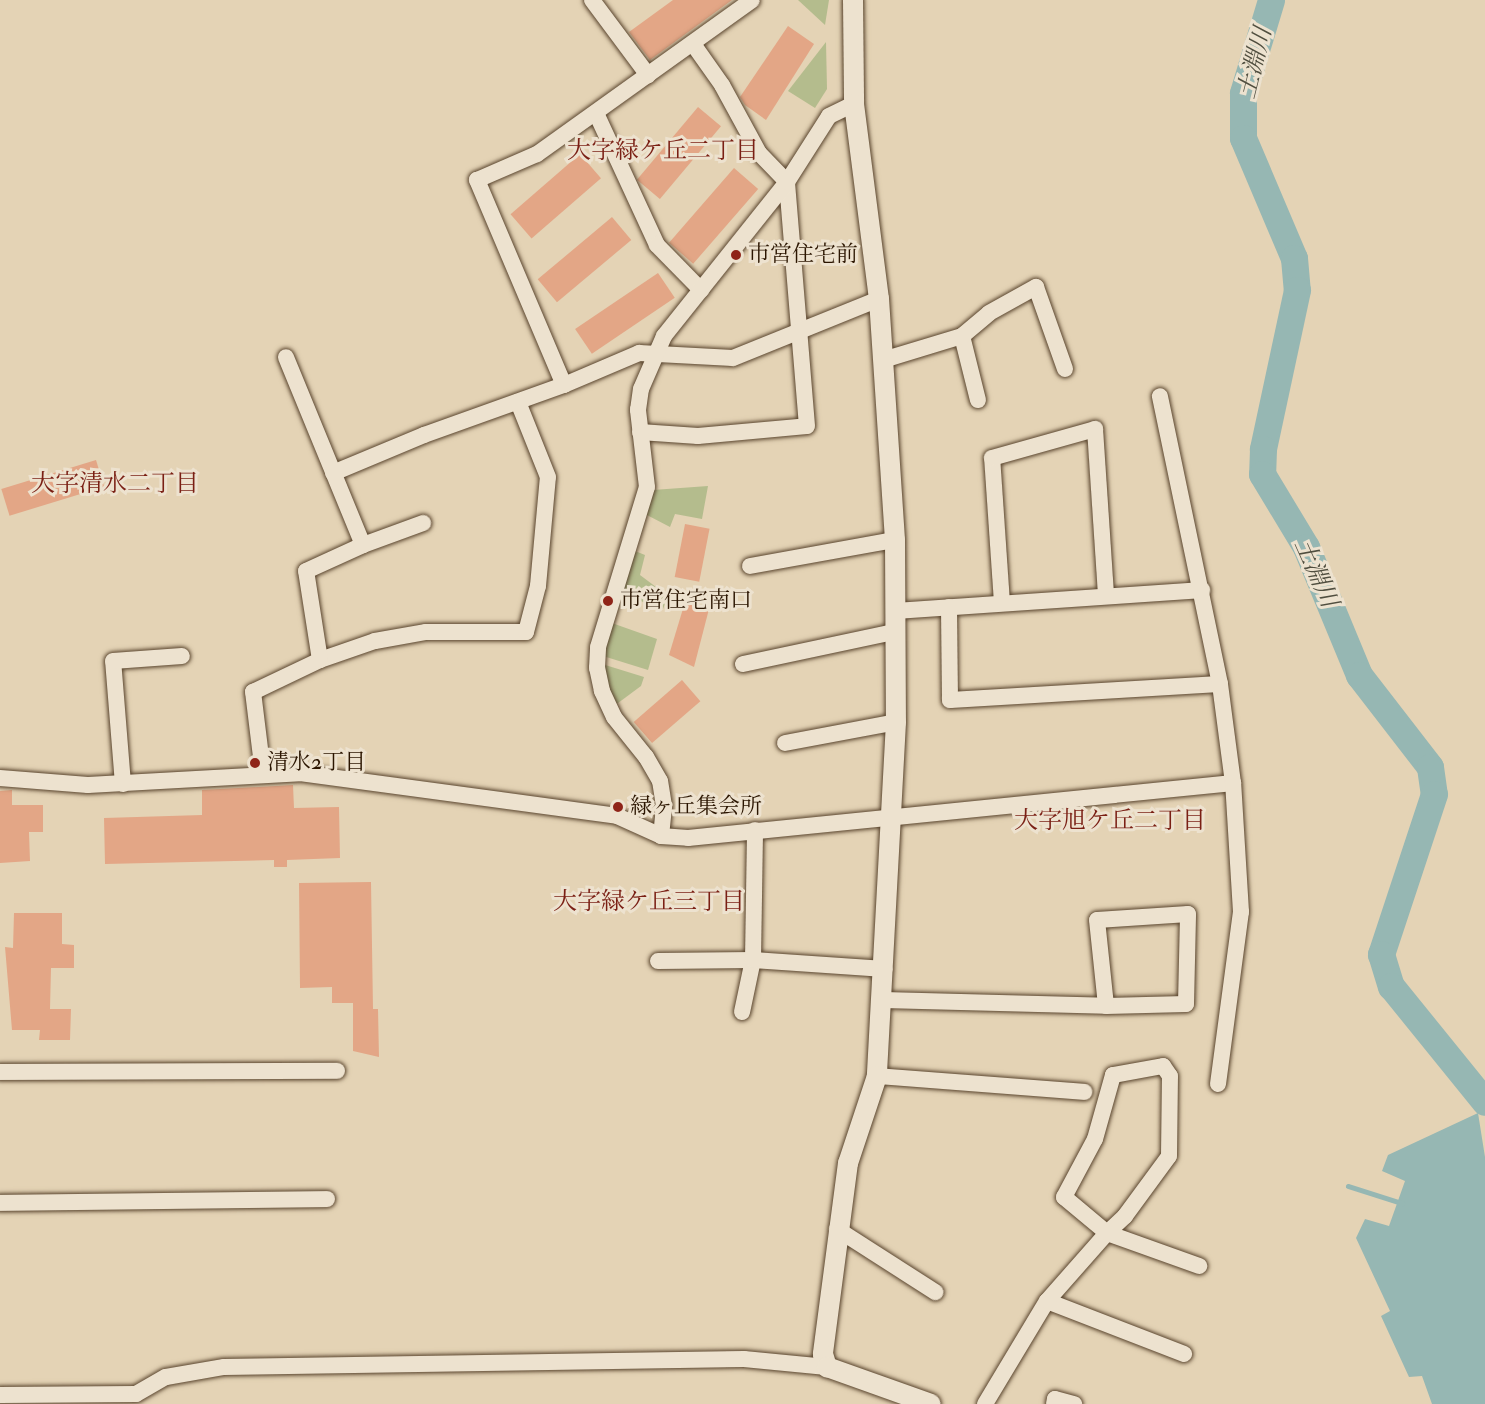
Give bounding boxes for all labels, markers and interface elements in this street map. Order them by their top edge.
water label: 土淵川 [1232,25,1278,101]
district label: 大字緑ケ丘二丁目 [567,137,759,165]
place label: 市営住宅前 [748,242,858,268]
marker: 市営住宅前 [729,248,743,262]
district label: 大字清水二丁目 [31,470,199,498]
water label: 土淵川 [1288,534,1344,612]
place label: 市営住宅南口 [620,588,752,614]
marker: 市営住宅南口 [601,594,615,608]
place label: 清水2丁目 [267,750,366,776]
marker: 清水2丁目 [248,756,262,770]
place label: 緑ヶ丘集会所 [630,794,762,820]
marker: 緑ヶ丘集会所 [611,800,625,814]
district label: 大字旭ケ丘二丁目 [1014,807,1206,835]
district label: 大字緑ケ丘三丁目 [553,888,745,916]

